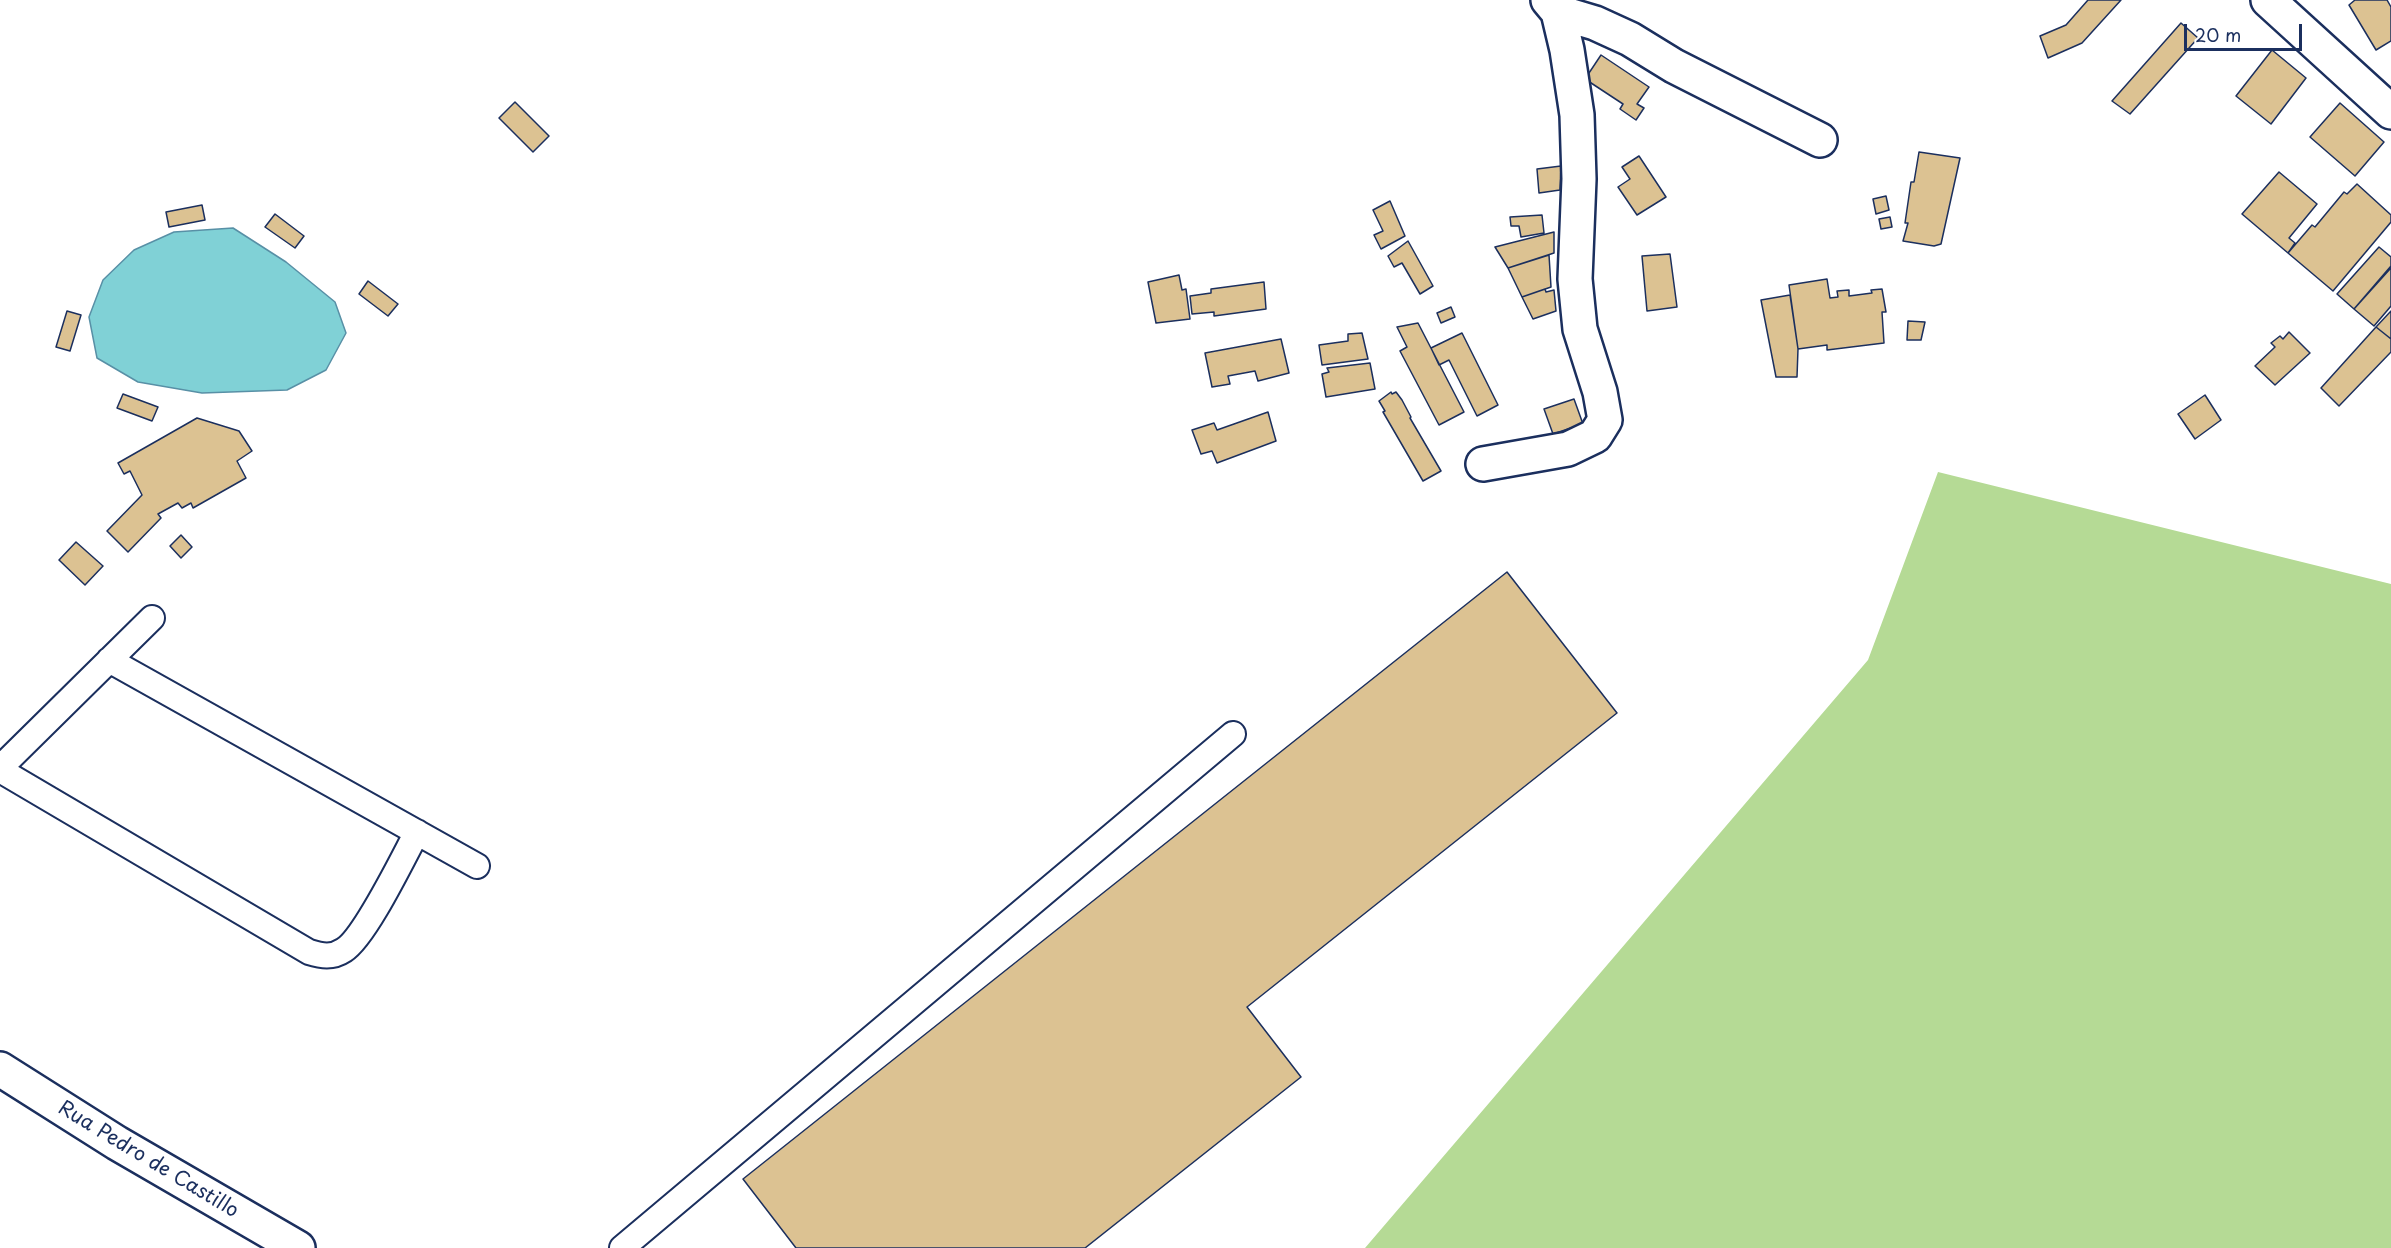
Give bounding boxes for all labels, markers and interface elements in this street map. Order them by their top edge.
scale bar [2187,12,2306,50]
text: 20 m [2195,21,2241,48]
street label: Rua Pedro de Castillo [53,1097,243,1223]

